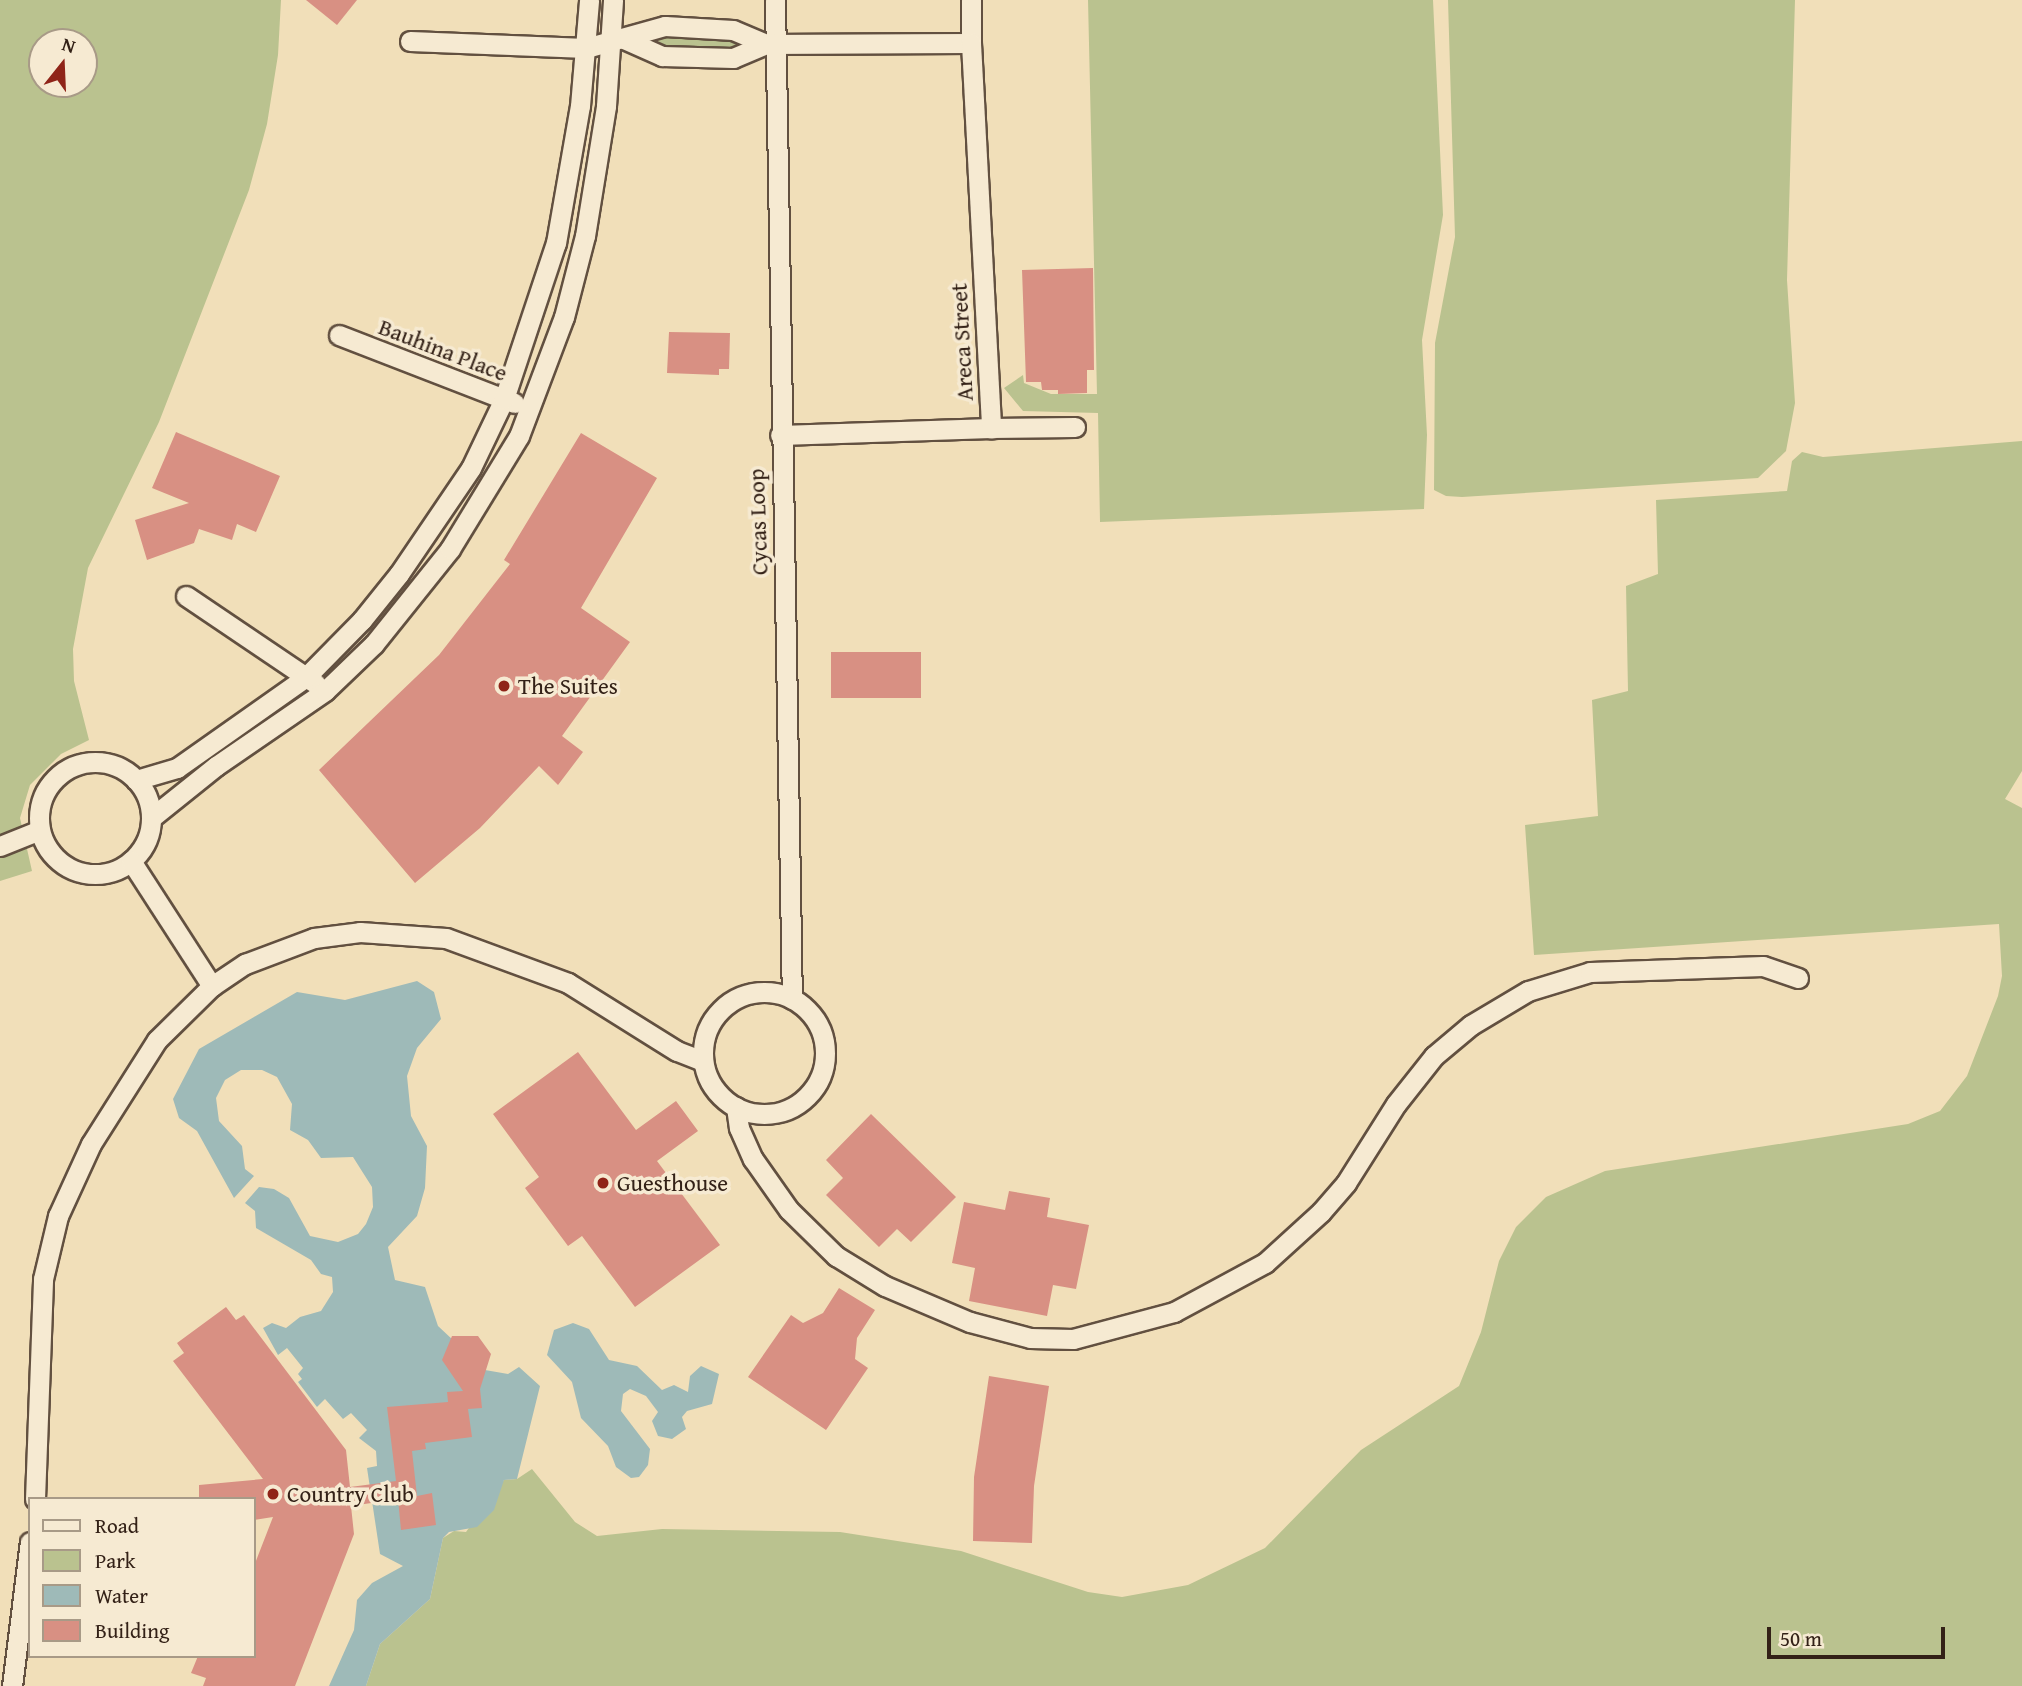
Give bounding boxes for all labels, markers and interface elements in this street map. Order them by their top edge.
north arrow [28,28,98,98]
text: N [58,30,79,60]
street label: Areca Street [945,282,979,402]
street label: Bauhina Place [375,313,511,387]
street label: Cycas Loop [742,468,774,576]
place label: The Suites [518,672,618,700]
marker: The Suites [496,678,512,694]
place label: Guesthouse [617,1169,728,1197]
marker: Guesthouse [595,1175,611,1191]
place label: Country Club [287,1480,414,1508]
marker: Country Club [265,1486,281,1502]
legend [28,1497,256,1658]
text: Road [95,1510,139,1541]
text: Park [95,1545,136,1576]
text: Water [95,1580,148,1611]
scale bar [1770,1612,1948,1656]
text: Building [95,1615,169,1646]
text: 50 m [1780,1623,1822,1654]

